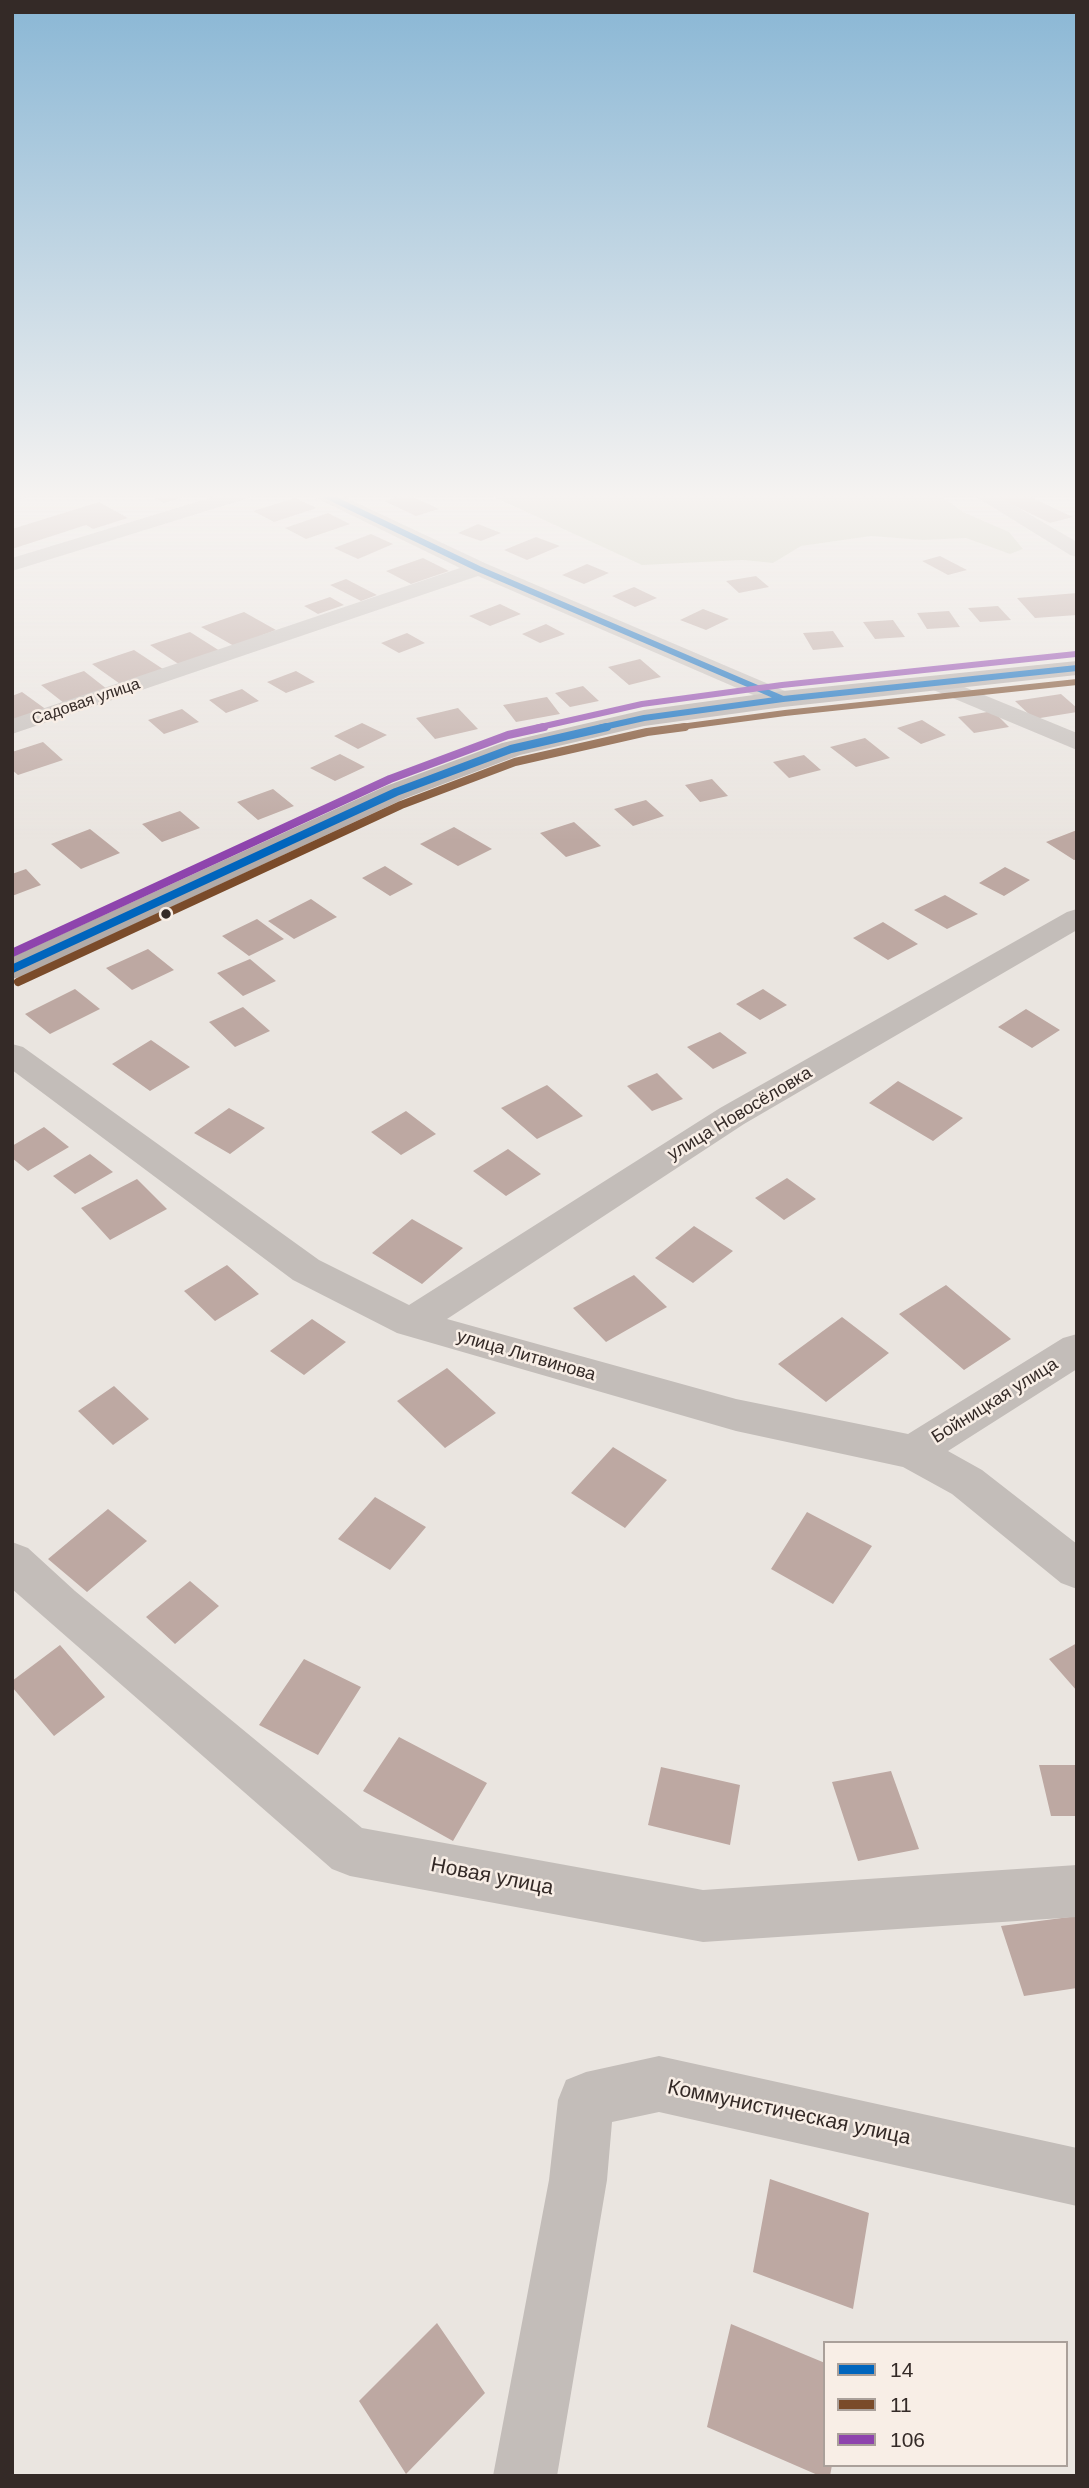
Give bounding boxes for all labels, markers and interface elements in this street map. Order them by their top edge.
street label: Садовая улица [29,674,143,730]
unlabelled marker [159,907,173,921]
street label: улица Новосёловка [664,1062,816,1166]
street label: улица Литвинова [454,1326,598,1386]
street label: Бойницкая улица [928,1354,1062,1448]
street label: Новая улица [429,1853,555,1901]
street label: Коммунистическая улица [665,2075,913,2151]
legend [823,2341,1068,2467]
text: 14 [890,2358,913,2381]
text: 11 [890,2393,912,2416]
text: 106 [890,2428,925,2451]

